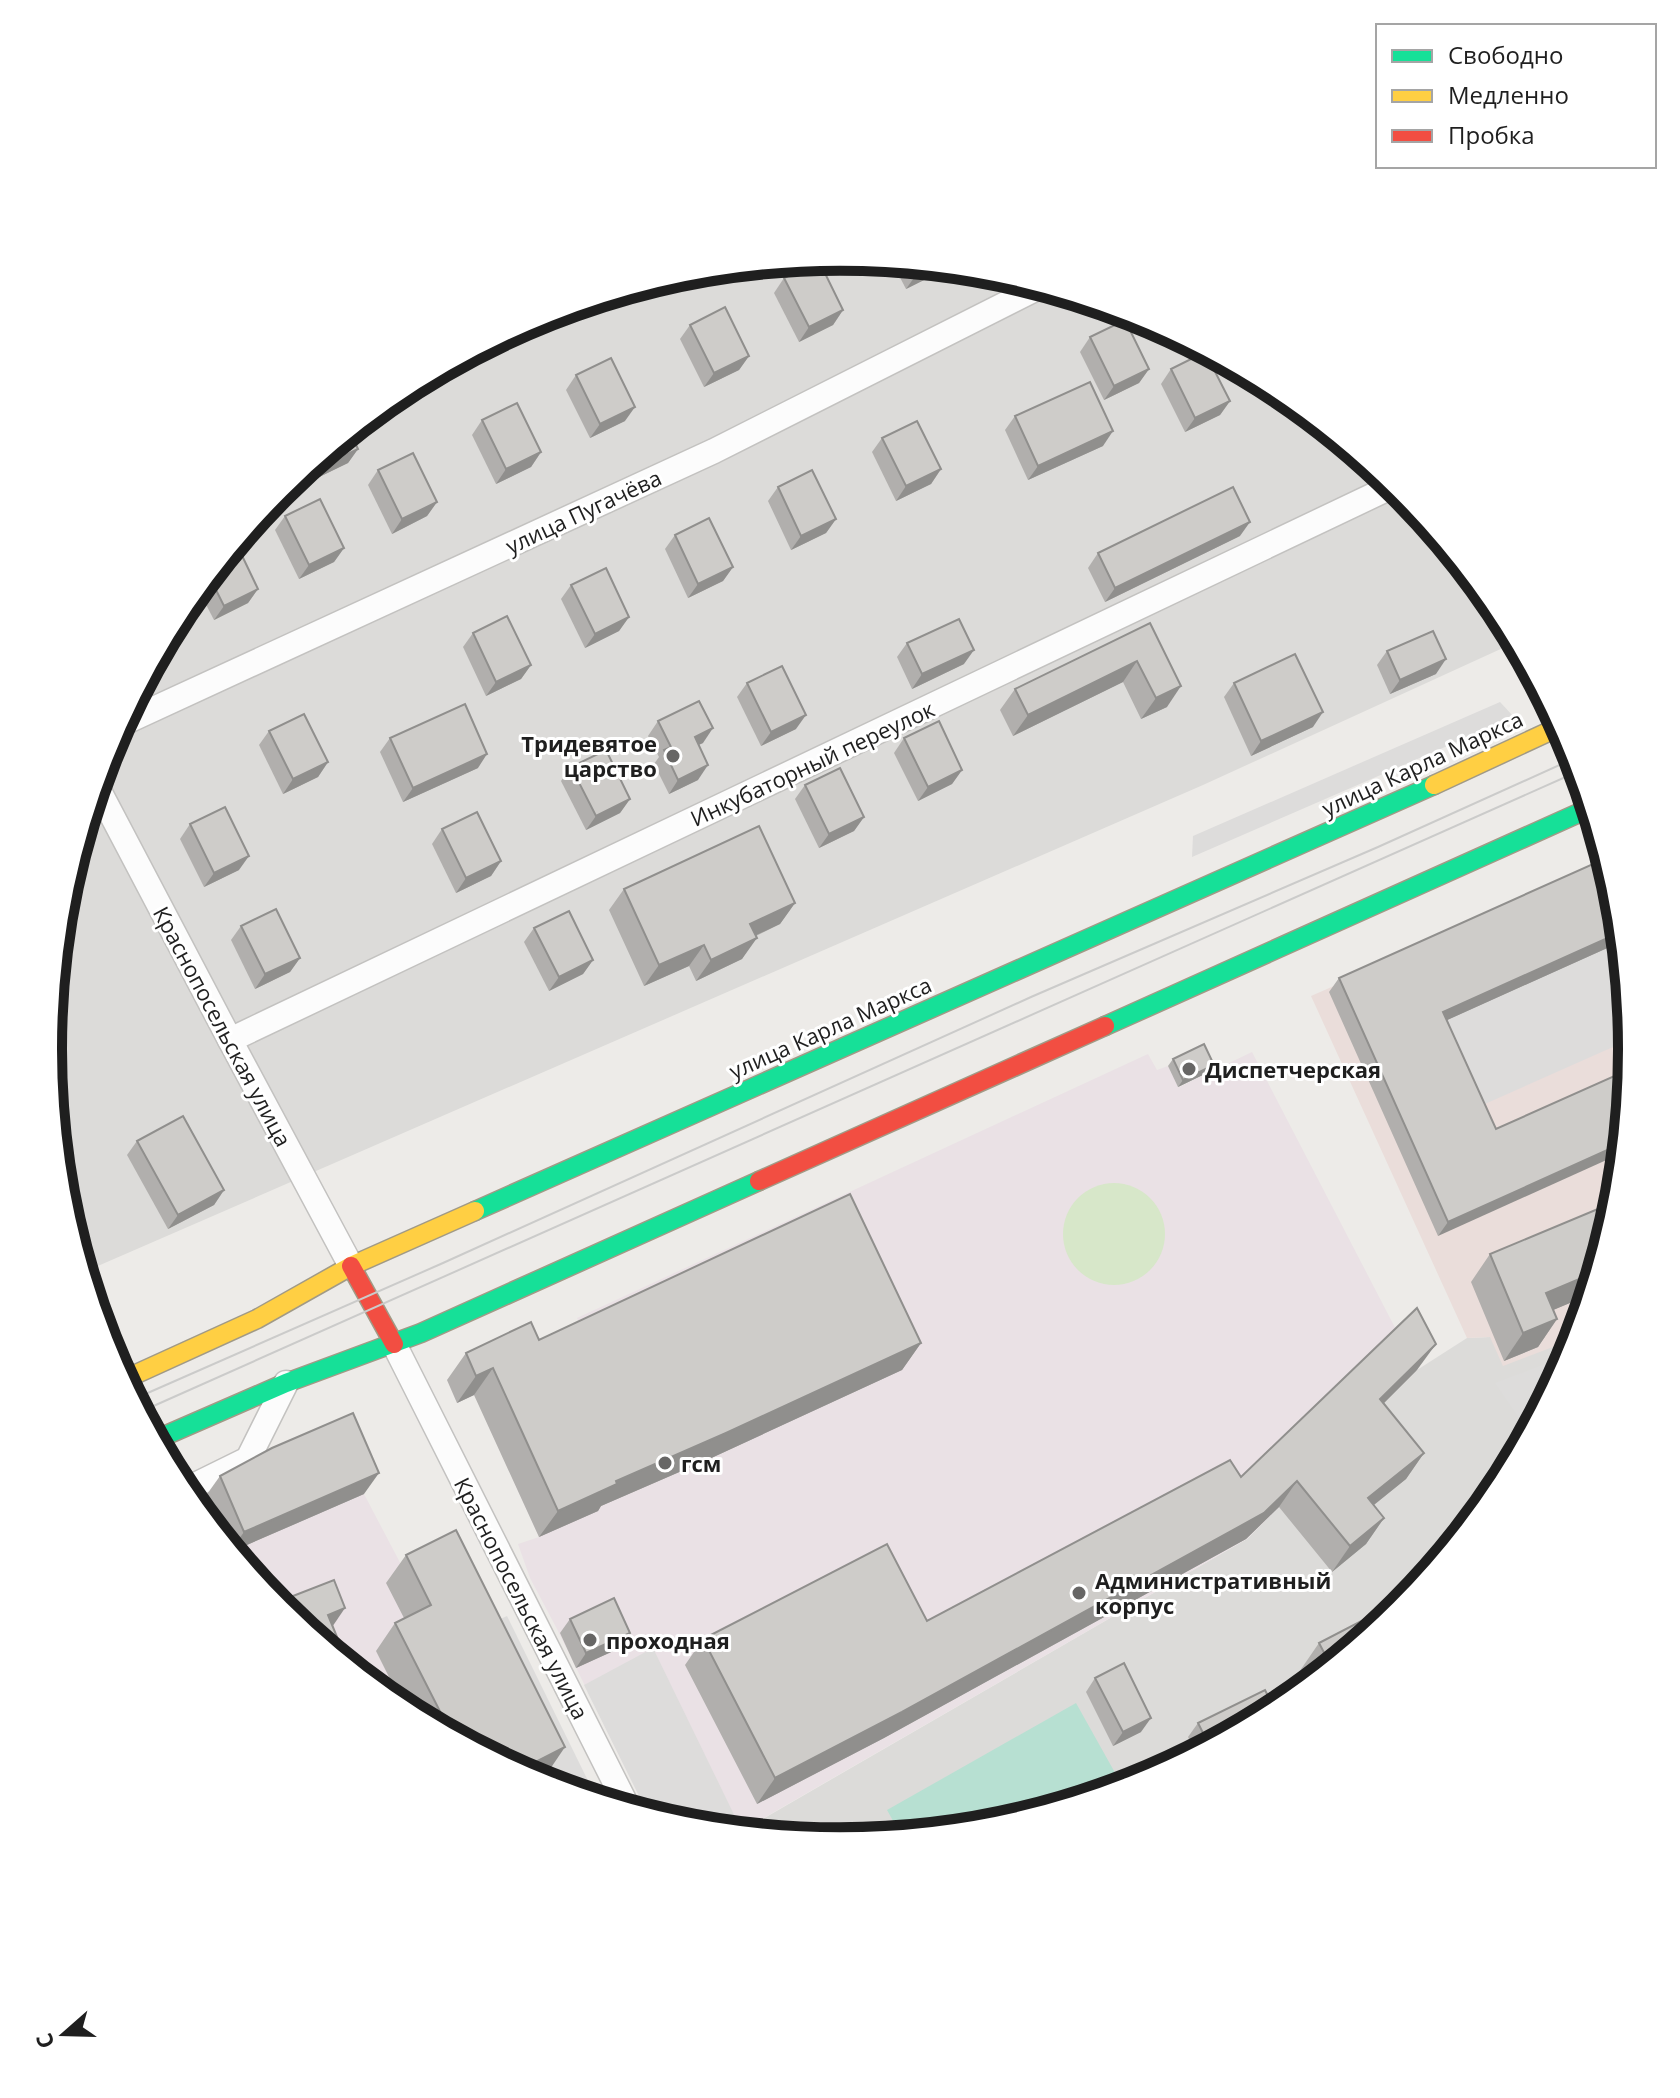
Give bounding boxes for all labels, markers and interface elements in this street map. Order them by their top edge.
legend [1376,24,1656,168]
text: Свободно [1448,38,1563,71]
text: Медленно [1448,78,1569,111]
text: Пробка [1448,118,1535,151]
street label: улица Пугачёва [500,462,666,560]
street label: Инкубаторный переулок [685,693,939,833]
street label: улица Карла Маркса [1317,703,1527,823]
place label: Тридевятое царство [521,728,657,783]
marker: Тридевятое царство [664,747,682,765]
street label: Краснопосельская улица [147,901,299,1151]
street label: улица Карла Маркса [724,969,936,1085]
place label: Диспетчерская [1205,1054,1381,1084]
marker: Диспетчерская [1180,1060,1198,1078]
place label: гсм [681,1448,721,1478]
marker: гсм [656,1454,674,1472]
street label: Краснопосельская улица [448,1472,596,1724]
place label: Административный корпус [1095,1565,1331,1620]
marker: Административный корпус [1070,1584,1088,1602]
place label: проходная [606,1625,730,1655]
marker: проходная [581,1631,599,1649]
north arrow [24,1994,104,2074]
text: С [28,2029,61,2053]

